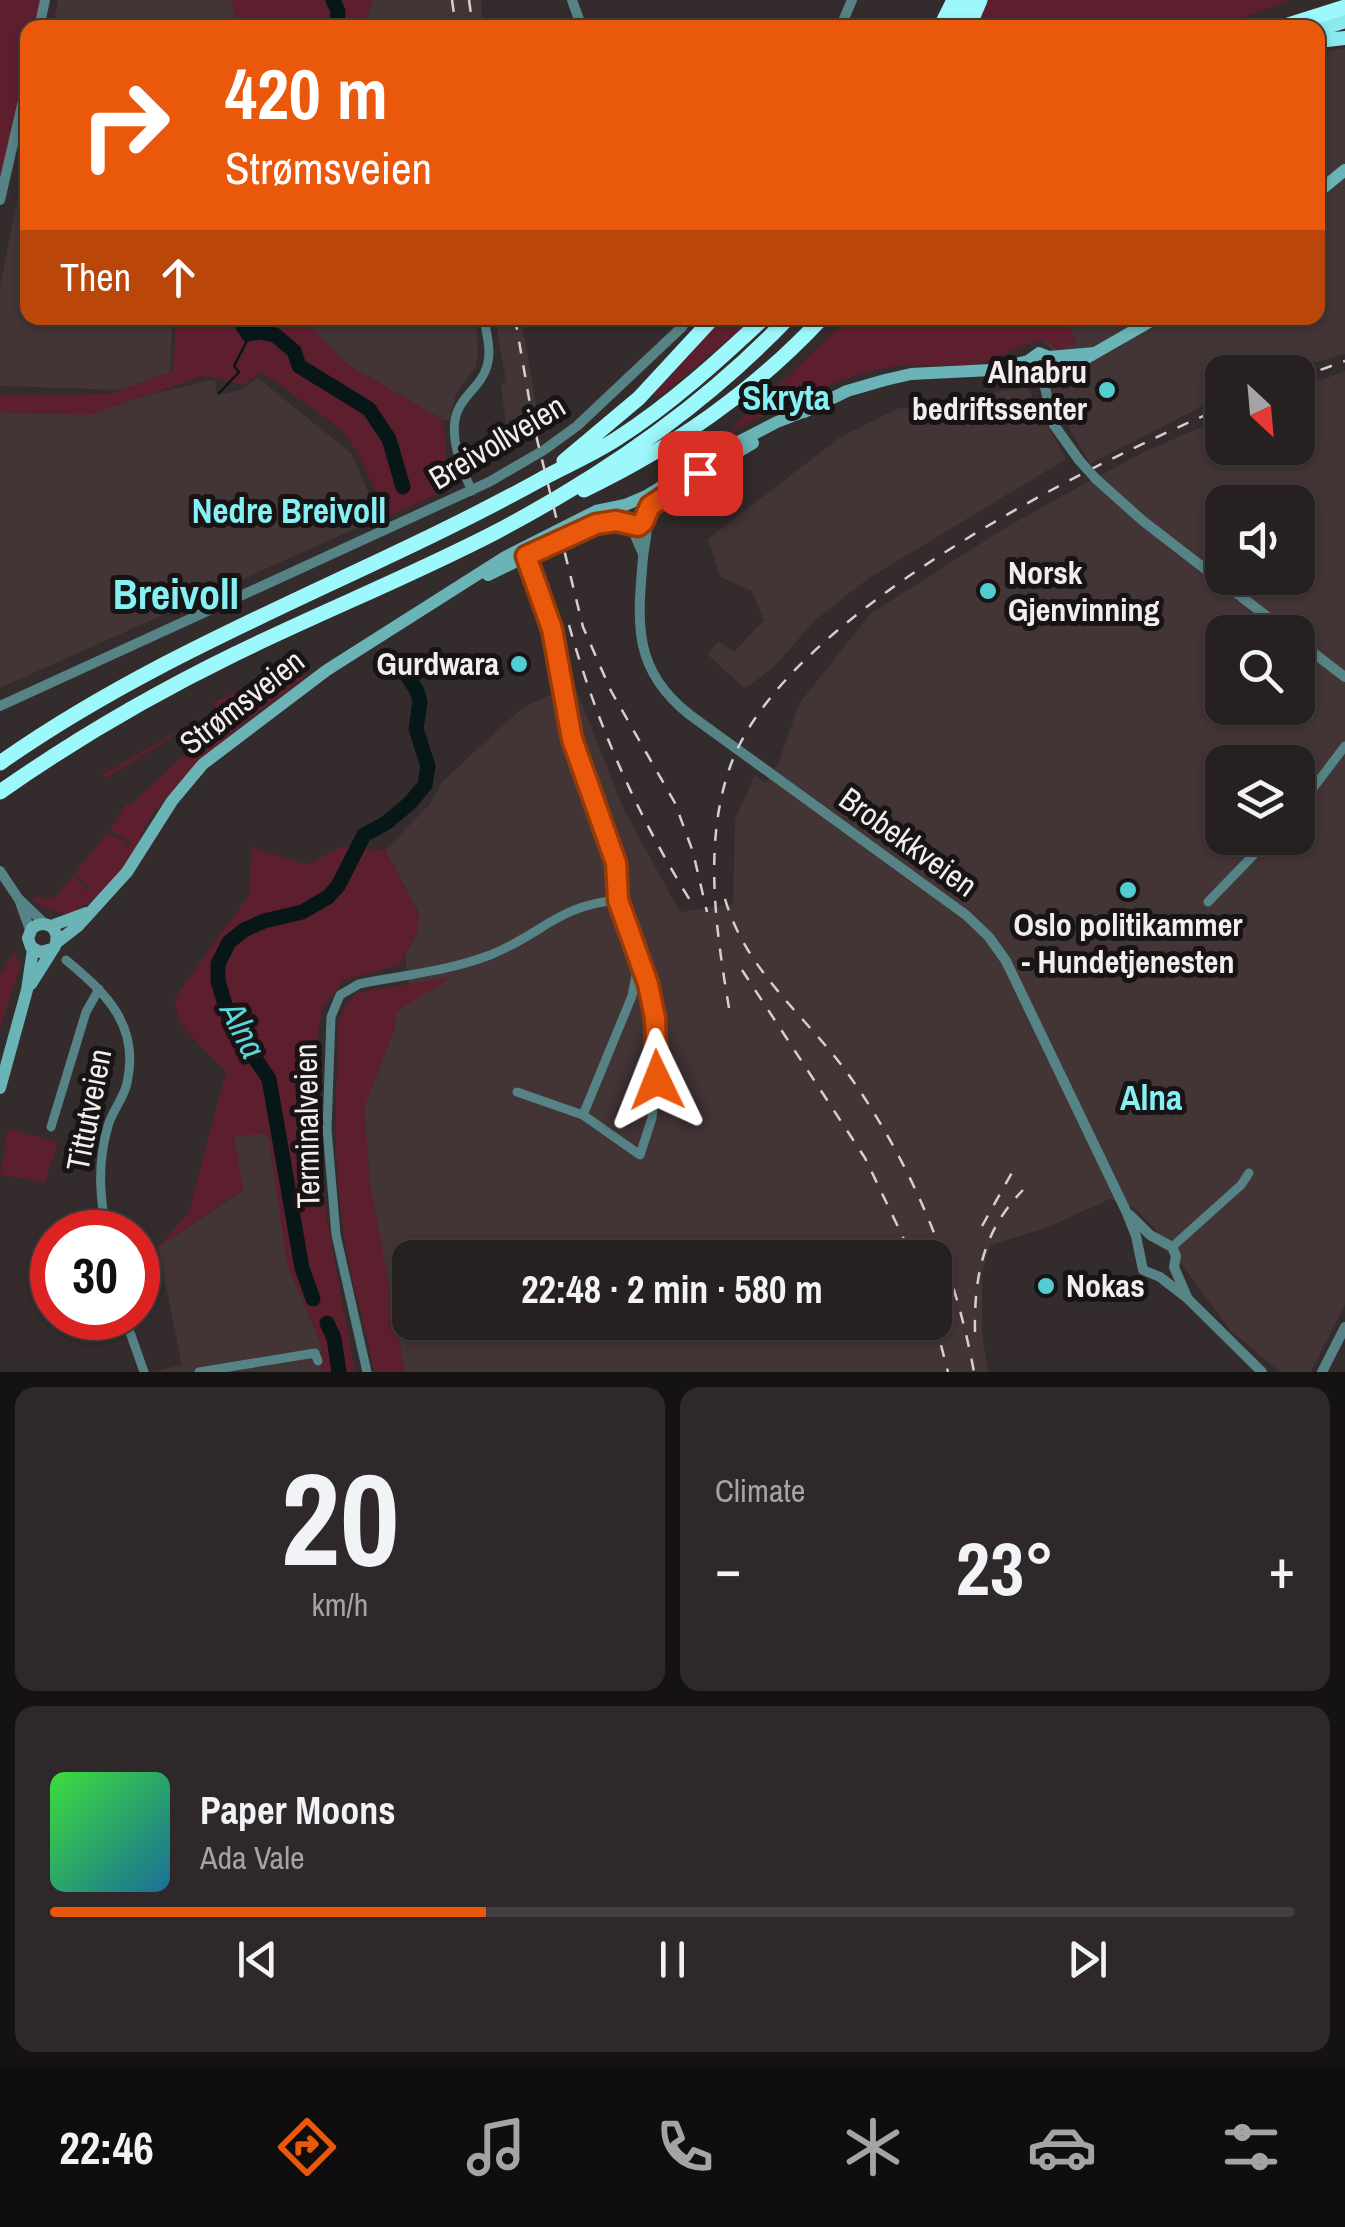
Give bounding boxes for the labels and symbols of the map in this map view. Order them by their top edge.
place label: Alnabru bedriftssenter [912,350,1088,430]
north arrow [1205,355,1315,465]
district label: Skryta [742,374,830,421]
marker: Alnabru bedriftssenter [1096,379,1118,401]
street label: Breivollveien [421,384,573,499]
pin [658,431,743,516]
district label: Nedre Breivoll [192,487,386,534]
place label: Norsk Gjenvinning [1008,551,1160,631]
district label: Breivoll [113,566,239,622]
marker: Norsk Gjenvinning [977,580,999,602]
street label: Strømsveien [170,639,313,764]
place label: Gurdwara [377,642,499,685]
marker: Gurdwara [508,653,530,675]
street label: Brobekkveien [831,777,986,906]
marker: Oslo politikammer - Hundetjenesten [1117,879,1139,901]
place label: Oslo politikammer - Hundetjenesten [1014,903,1243,983]
water label: Alna [209,992,277,1066]
position arrow [605,1028,709,1132]
street label: Terminalveien [284,1043,329,1209]
street label: Tittutveien [56,1045,121,1175]
district label: Alna [1120,1074,1182,1121]
speed limit sign: 30 [30,1210,160,1340]
place label: Nokas [1066,1264,1145,1307]
marker: Nokas [1035,1275,1057,1297]

